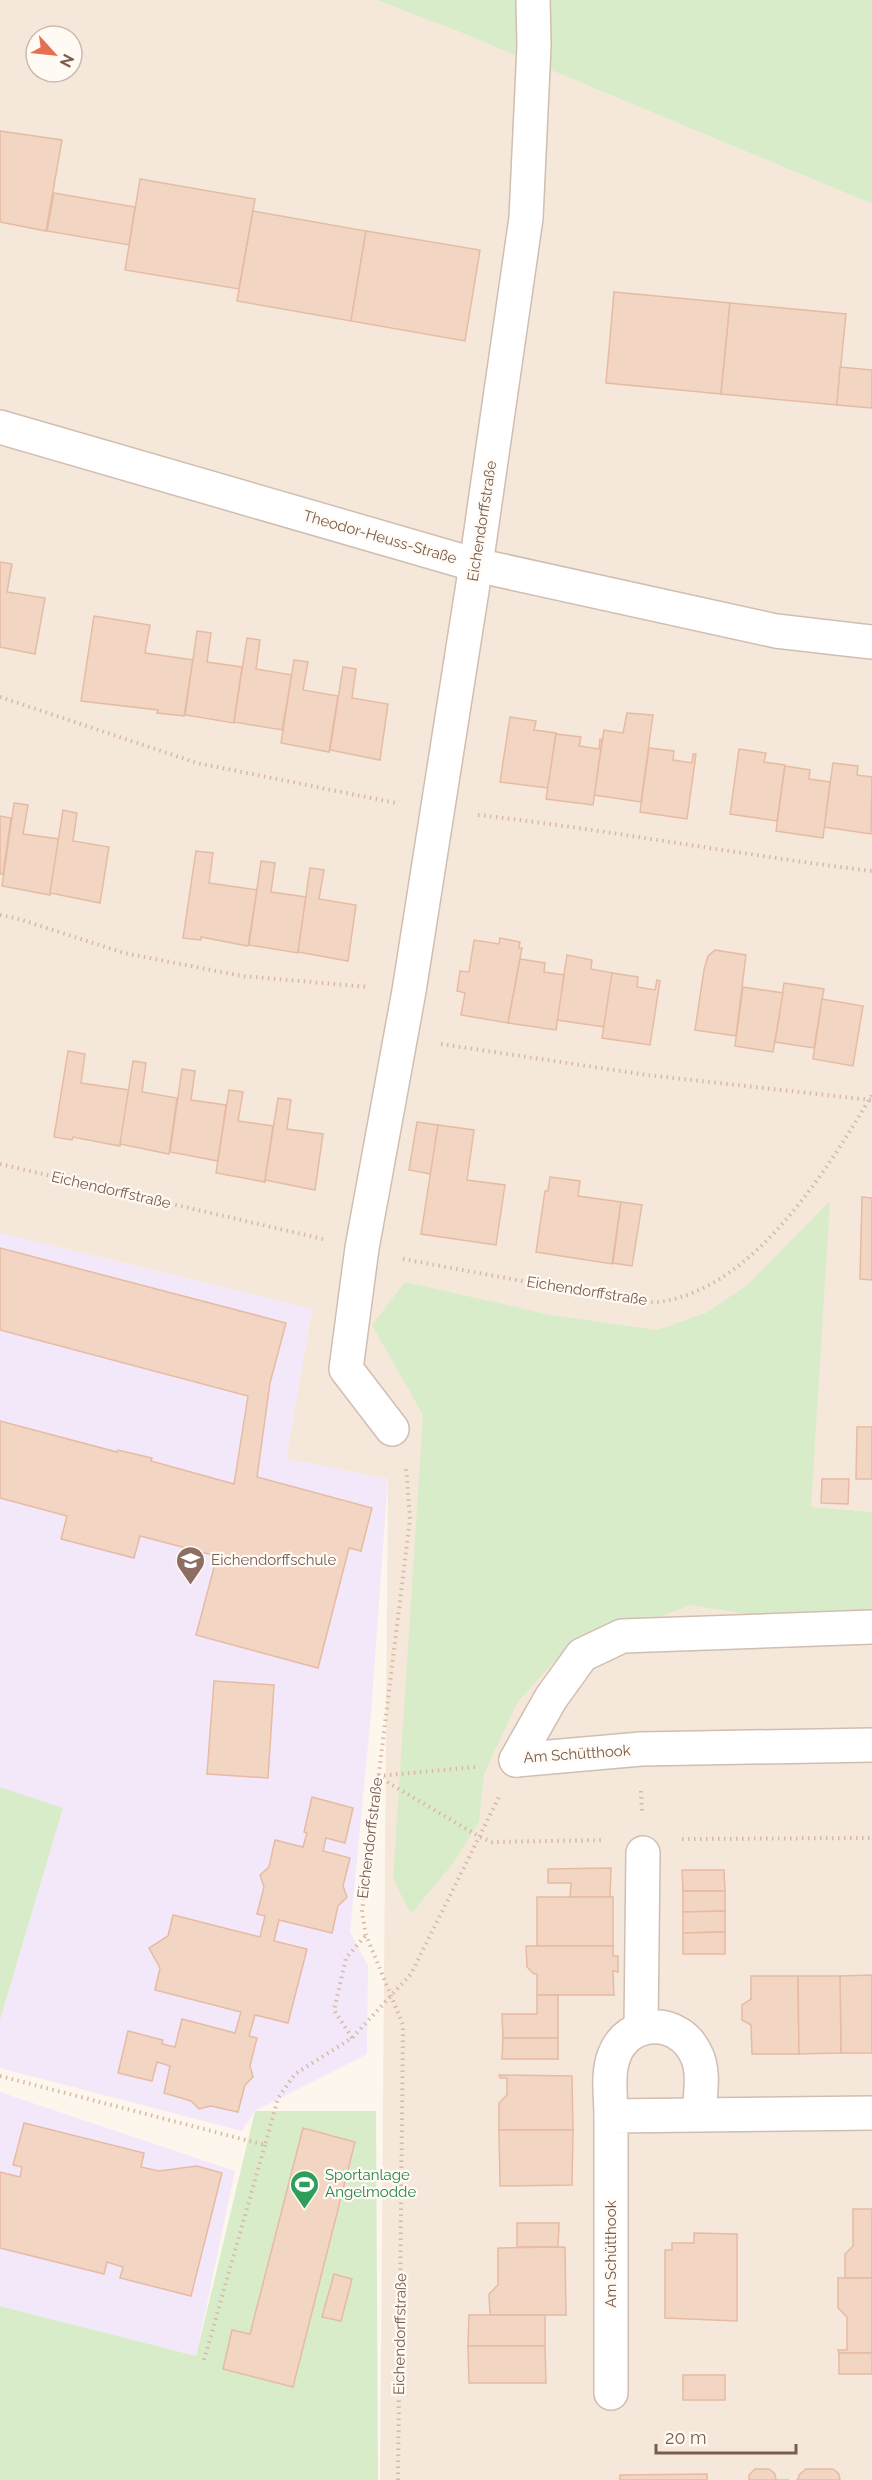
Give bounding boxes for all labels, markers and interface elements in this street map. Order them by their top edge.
north arrow [24,24,84,84]
text: N [56,51,78,70]
street label: Eichendorffstraße [464,459,500,583]
street label: Theodor-Heuss-Straße [301,506,459,568]
street label: Eichendorffstraße [50,1168,173,1213]
street label: Eichendorffstraße [525,1273,649,1309]
school or university icon: Eichendorffschule [174,1544,206,1586]
place label: Eichendorffschule [211,1551,336,1569]
street label: Am Schütthook [523,1741,631,1767]
street label: Eichendorffstraße [354,1776,386,1900]
place label: Sportanlage Angelmodde [325,2166,416,2201]
sports icon: Sportanlage Angelmodde [288,2168,320,2210]
street label: Am Schütthook [602,2200,620,2308]
street label: Eichendorffstraße [390,2273,410,2395]
scale bar [656,2417,796,2455]
text: 20 m [665,2427,707,2448]

